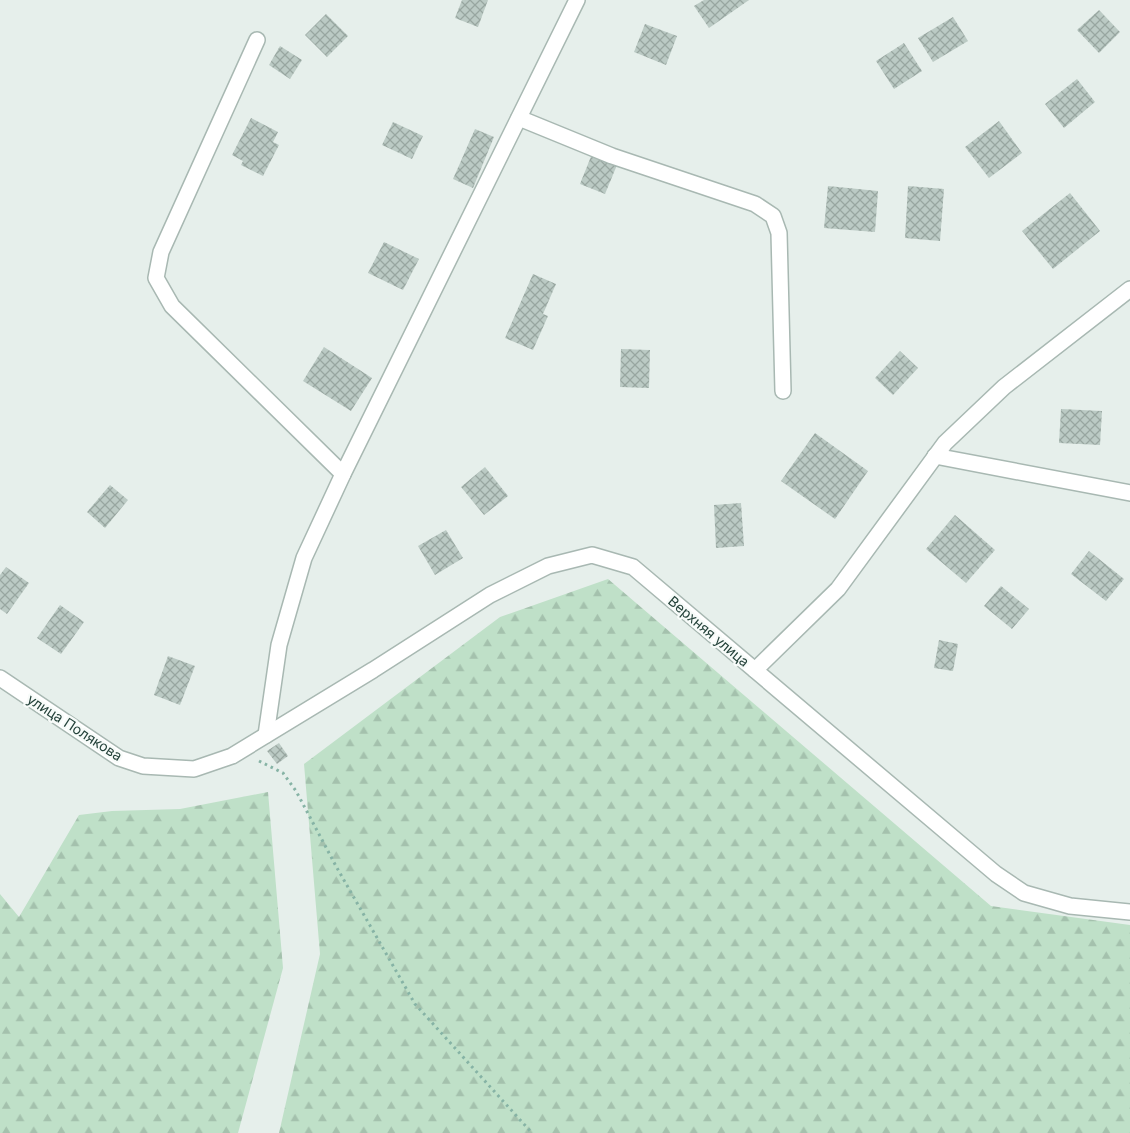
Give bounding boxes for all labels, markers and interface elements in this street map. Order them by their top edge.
street label: Верхняя улица [665,592,753,670]
street label: улица Полякова [24,690,126,764]

